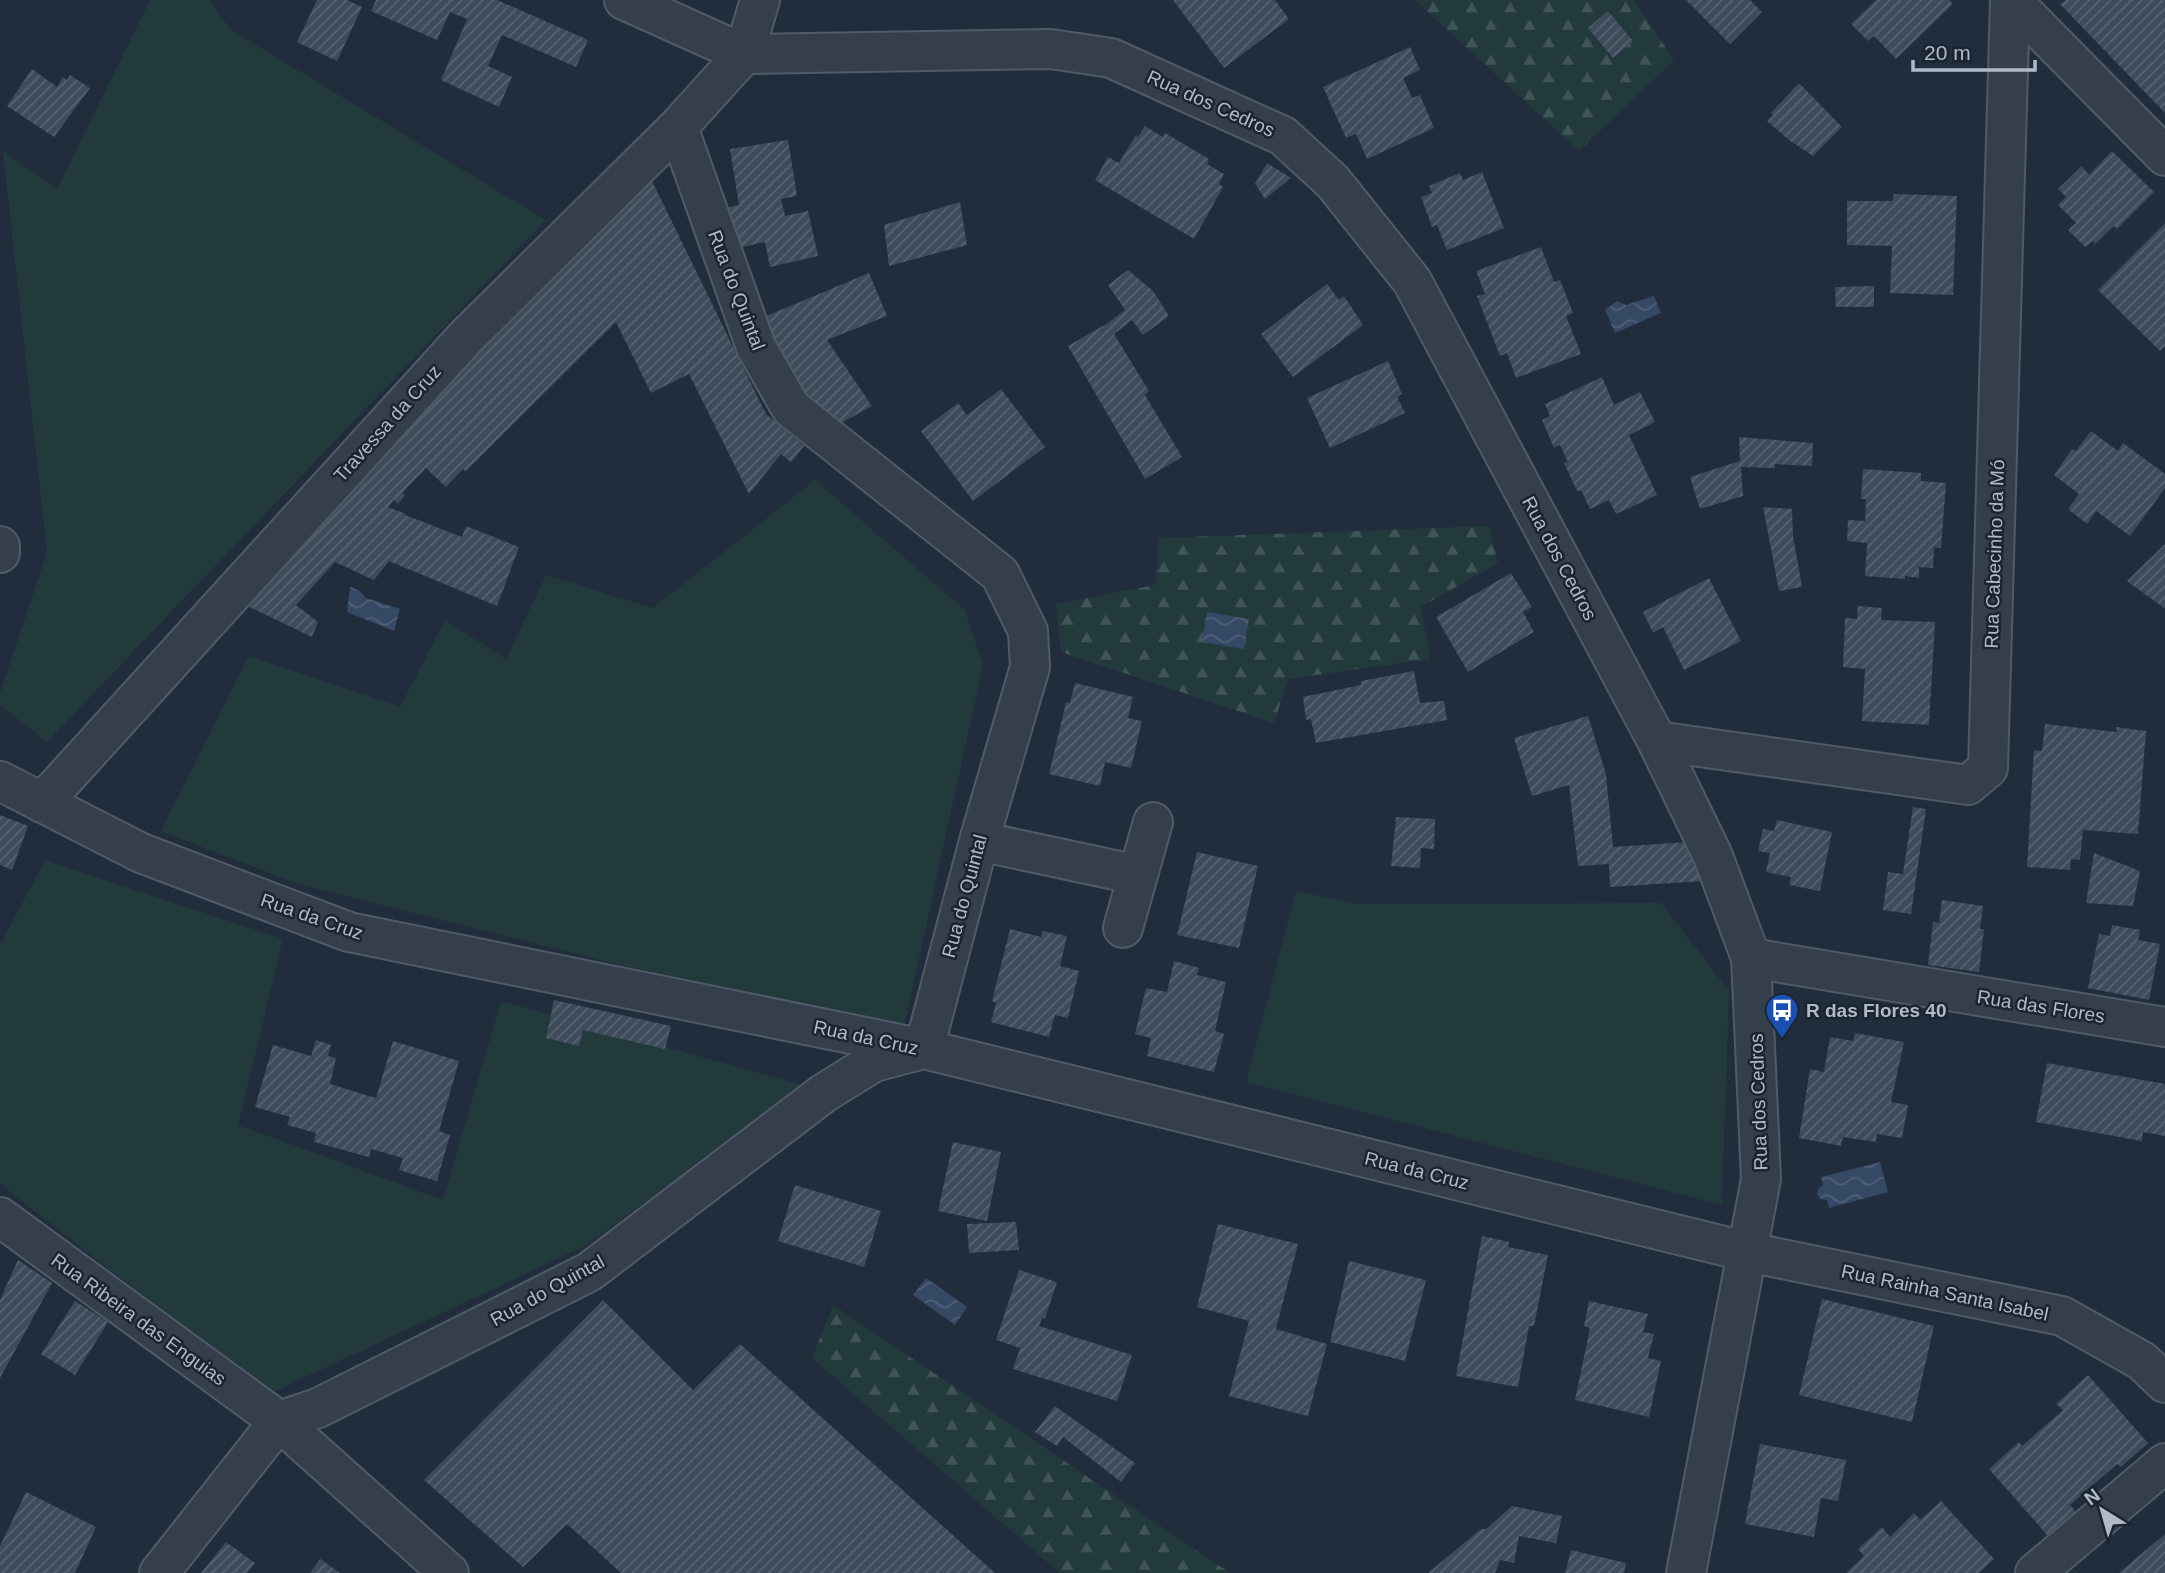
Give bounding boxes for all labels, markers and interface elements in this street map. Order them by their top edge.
scale bar [1913,28,2036,72]
text: 20 m [1924,41,1971,64]
street label: Rua dos Cedros [1144,66,1278,141]
street label: Rua do Quintal [704,227,769,353]
street label: Travessa da Cruz [330,361,445,486]
street label: Rua Cabecinho da Mó [1981,459,2008,649]
street label: Rua dos Cedros [1518,493,1601,624]
street label: Rua do Quintal [938,832,991,960]
street label: Rua da Cruz [258,889,366,944]
street label: Rua das Flores [1976,986,2106,1027]
bus stop icon: R das Flores 40 [1763,991,1801,1040]
place label: R das Flores 40 [1806,1000,1946,1021]
street label: Rua da Cruz [812,1016,920,1059]
street label: Rua dos Cedros [1746,1033,1771,1171]
street label: Rua da Cruz [1363,1147,1471,1194]
street label: Rua Ribeira das Enguias [48,1249,230,1390]
street label: Rua do Quintal [487,1251,608,1330]
street label: Rua Rainha Santa Isabel [1839,1260,2050,1325]
north arrow [2067,1475,2137,1545]
text: N [2080,1484,2104,1509]

